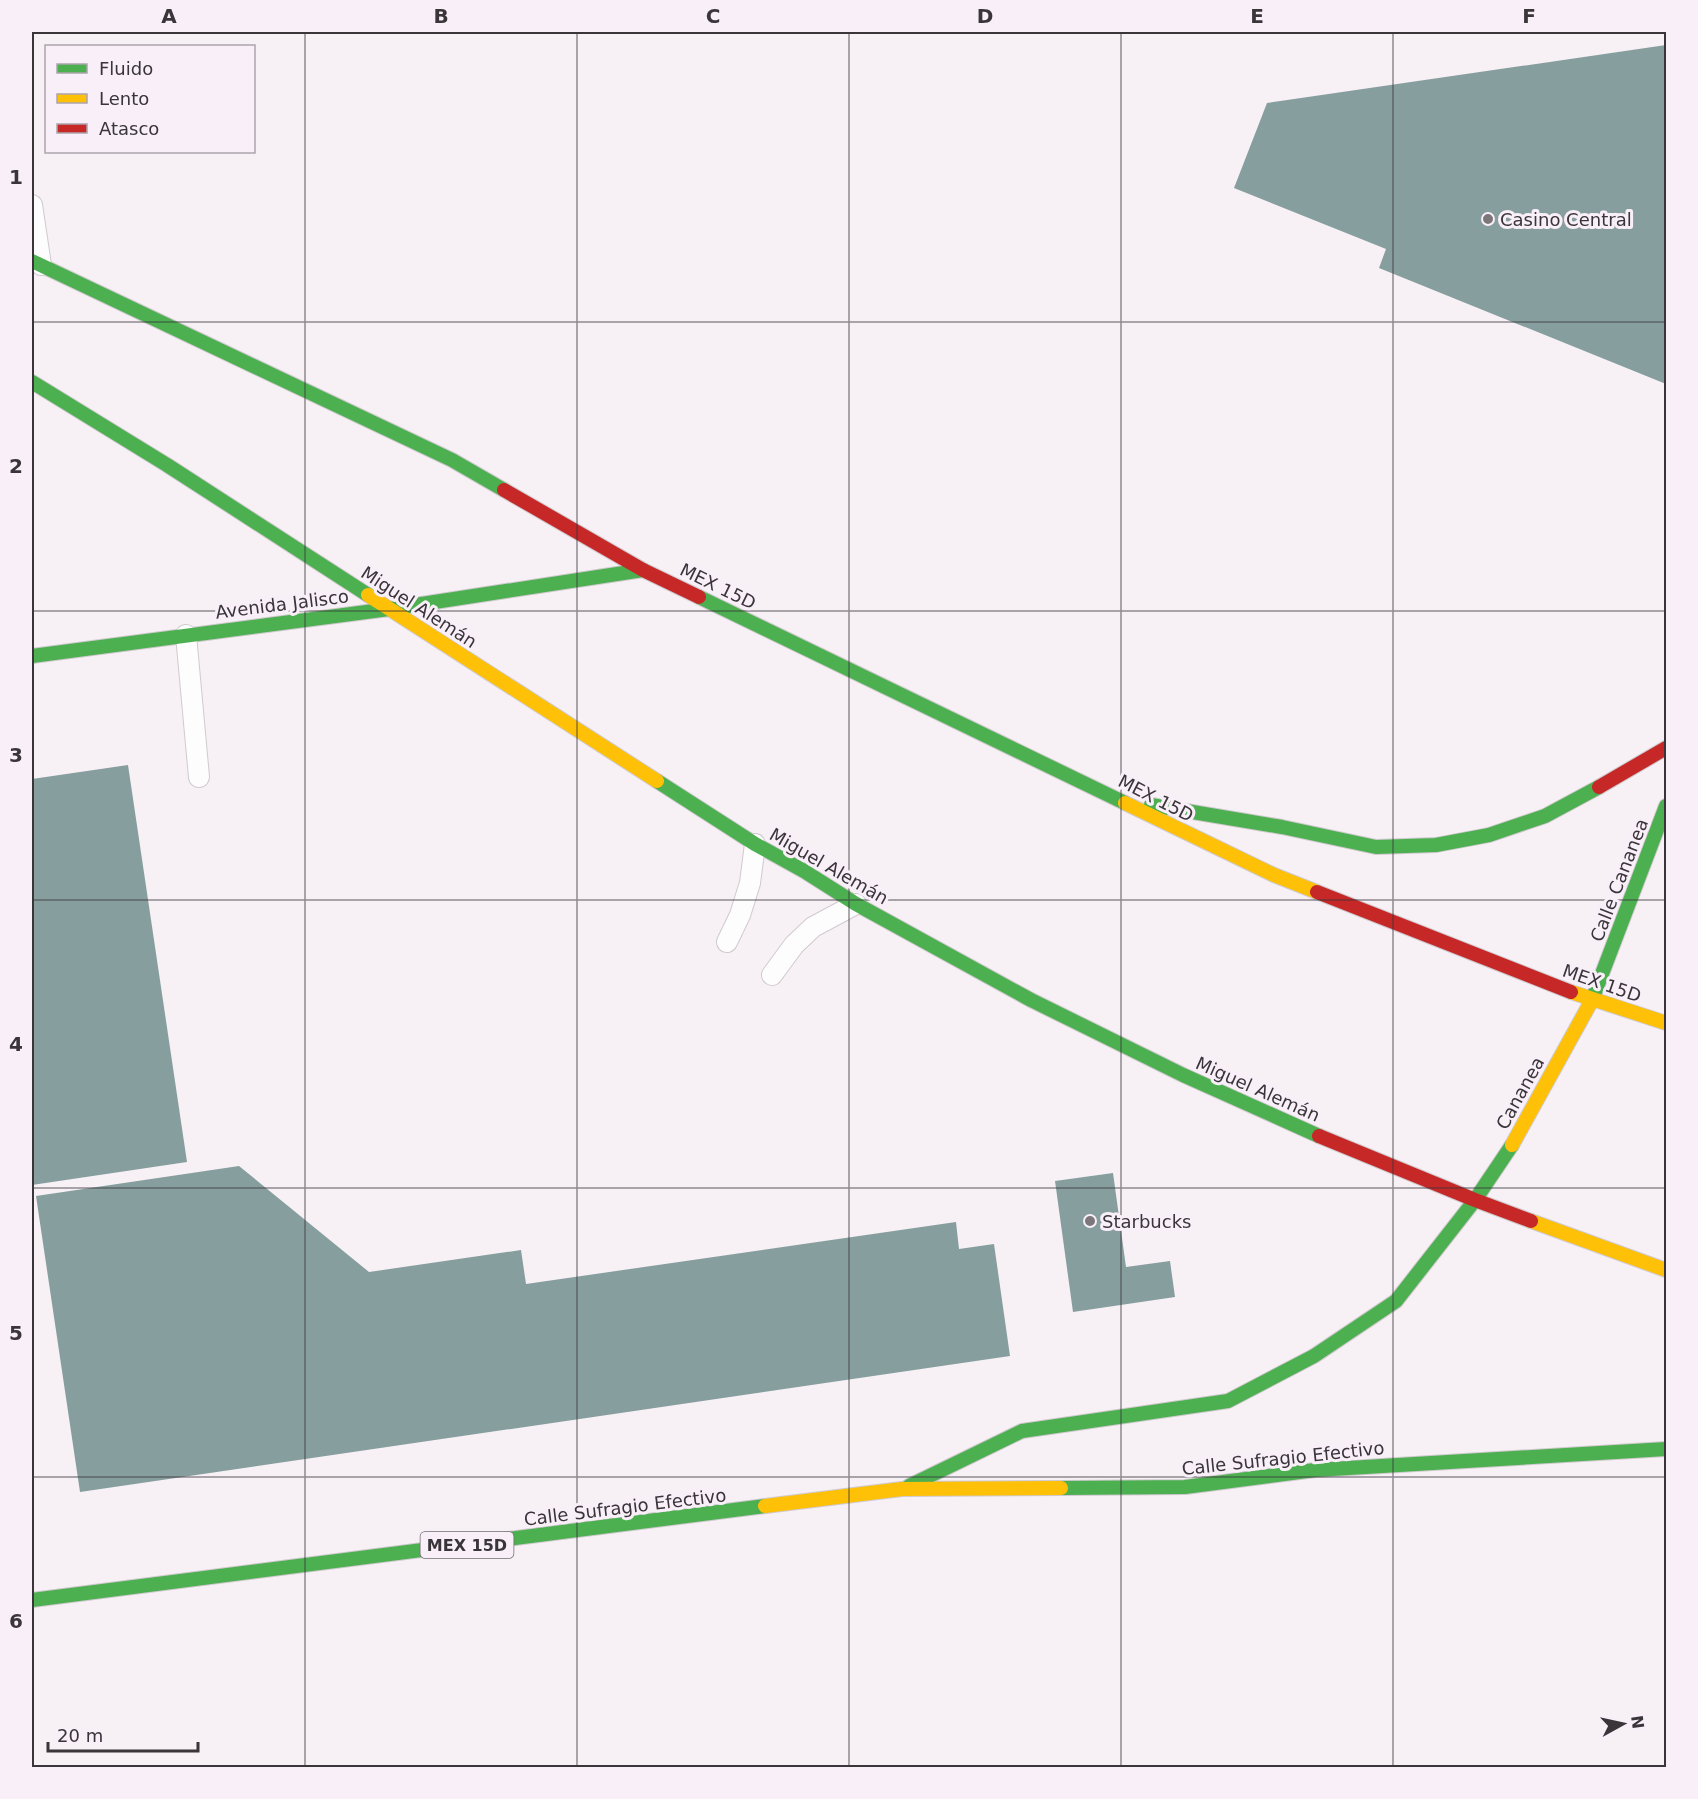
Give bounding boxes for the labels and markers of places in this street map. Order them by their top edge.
place label: Casino Central [1500,209,1632,230]
marker: Casino Central [1481,212,1495,226]
place label: Starbucks [1102,1211,1191,1232]
marker: Starbucks [1083,1214,1097,1228]

